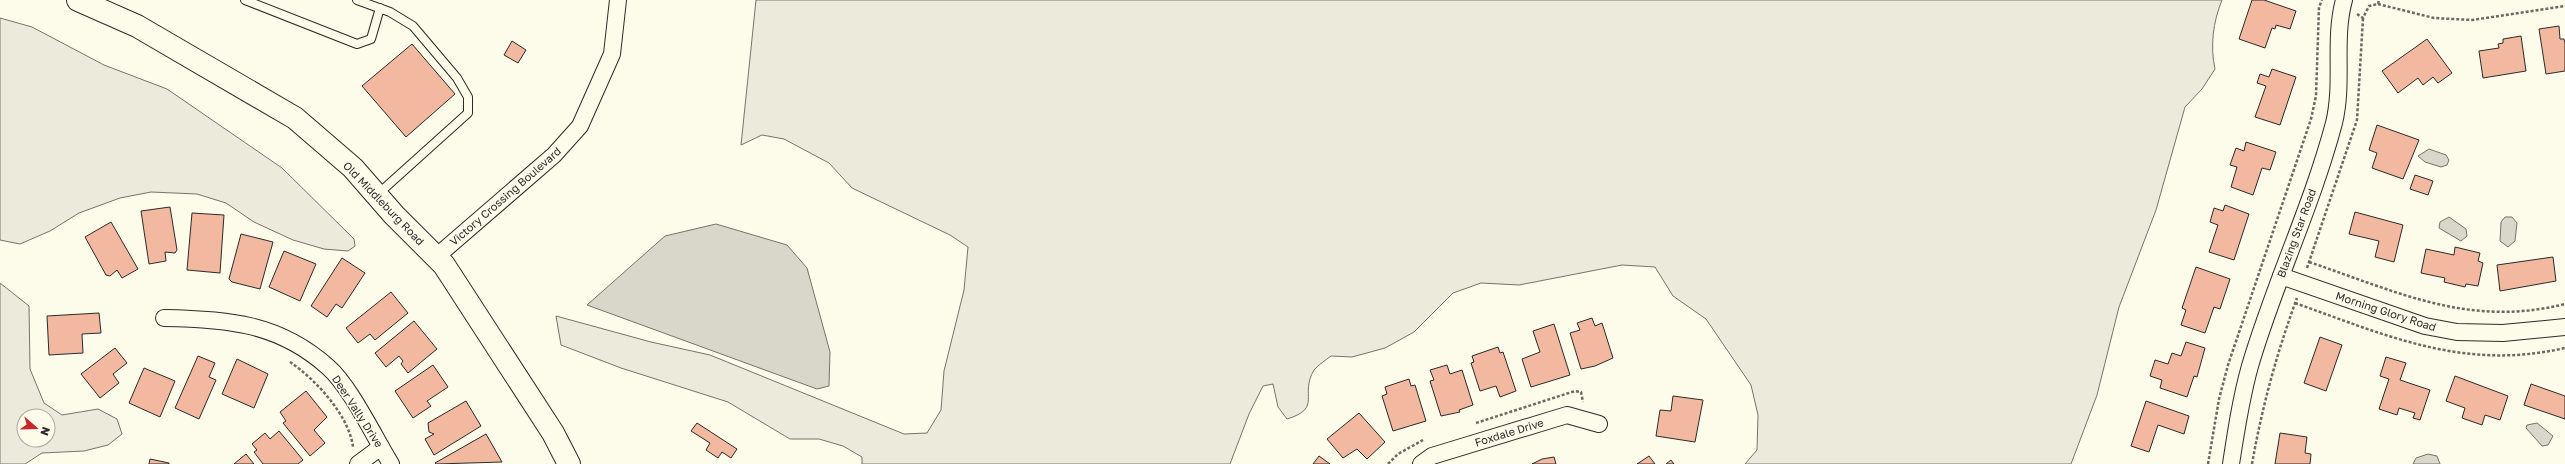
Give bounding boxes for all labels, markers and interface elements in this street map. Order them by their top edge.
street label: Victory Crossing Boulevard [447,144,563,248]
street label: Old Middleburg Road [341,159,427,247]
street label: Blazing Star Road [2274,187,2318,279]
street label: Morning Glory Road [2334,289,2438,333]
street label: Deer Vally Drive [330,372,386,450]
north arrow [16,408,56,448]
street label: Foxdale Drive [1473,415,1545,449]
text: N [38,425,53,438]

